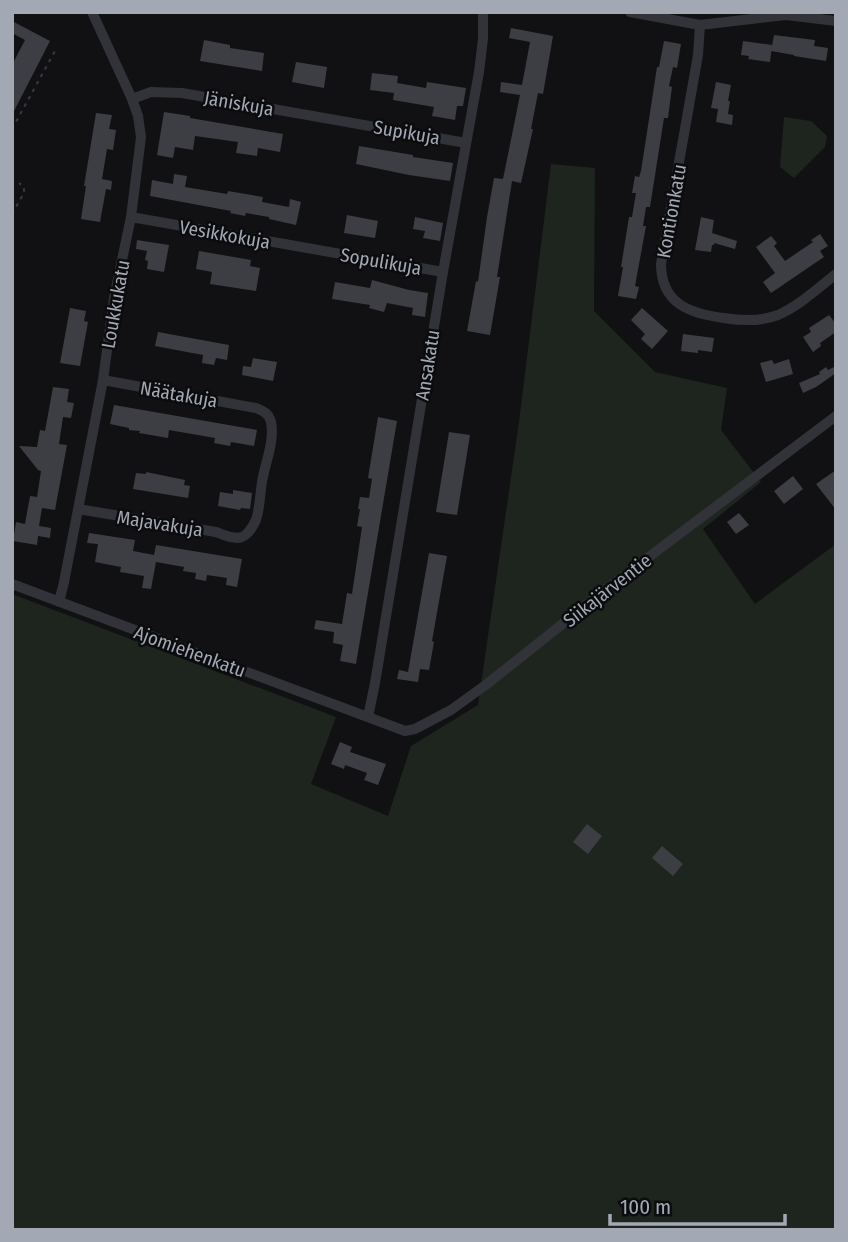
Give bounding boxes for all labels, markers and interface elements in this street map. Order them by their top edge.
street label: Jäniskuja [202,86,275,121]
street label: Supikuja [372,115,442,150]
street label: Kontionkatu [652,162,691,260]
street label: Vesikkokuja [178,215,272,254]
street label: Sopulikuja [339,243,423,280]
street label: Loukkukatu [96,258,135,350]
street label: Ansakatu [411,328,444,402]
street label: Näätakuja [138,376,219,413]
street label: Majavakuja [115,505,205,542]
street label: Siikajärventie [559,549,656,632]
street label: Ajomiehenkatu [131,621,249,682]
scale bar [610,1182,785,1226]
text: 100 m [620,1194,671,1220]

